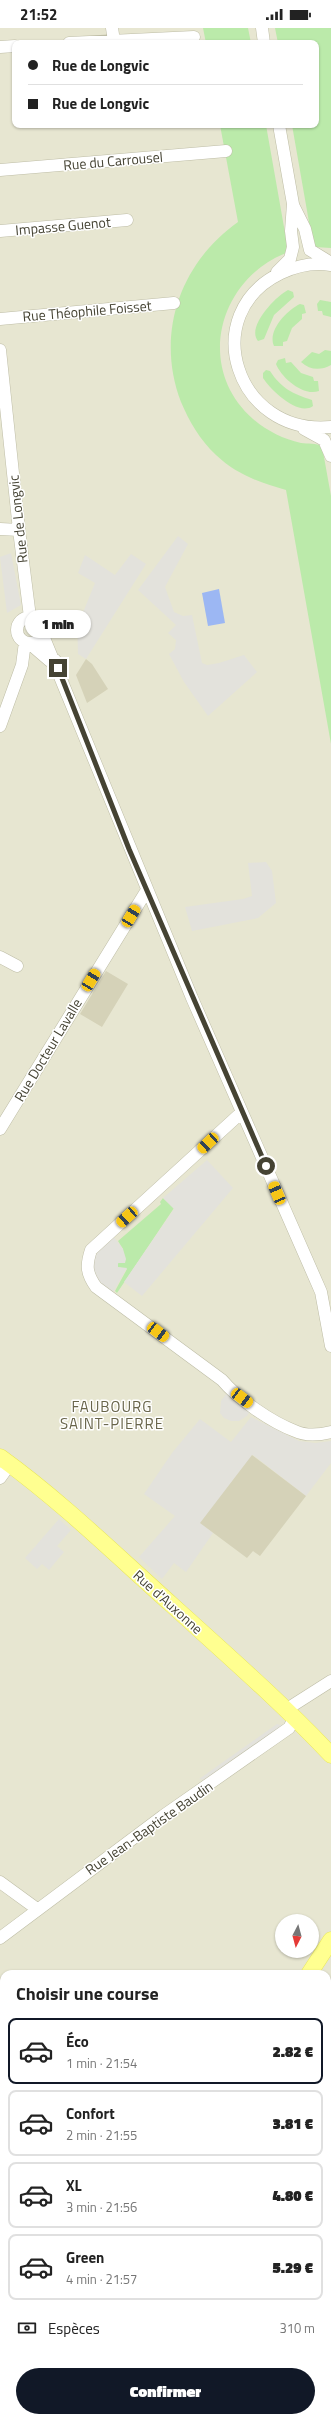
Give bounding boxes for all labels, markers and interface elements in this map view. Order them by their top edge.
text: 21:52 [20,3,57,26]
text: Rue de Longvic [52,54,149,77]
text: Rue de Longvic [52,92,149,115]
street label: Rue du Carrousel [62,146,164,175]
street label: Impasse Guenot [14,211,112,240]
street label: Rue Théophile Foisset [22,294,152,327]
street label: Rue de Longvic [2,474,33,564]
callout: 1 min [25,610,91,638]
text: 1 min [42,614,74,634]
route end [49,659,67,677]
car [120,903,142,929]
car [80,967,102,993]
street label: Rue Docteur Lavalle [8,994,87,1105]
car [195,1130,221,1156]
route start [257,1157,275,1175]
car [267,1180,287,1206]
car [114,1205,140,1229]
car [145,1320,171,1344]
car [229,1386,255,1410]
district label: FAUBOURG SAINT-PIERRE [60,1395,164,1435]
street label: Rue d'Auxonne [129,1565,208,1639]
street label: Rue Jean-Baptiste Baudin [81,1776,217,1880]
north arrow [275,1914,319,1958]
map controls [275,1914,319,1958]
text: Choisir une course [16,1980,159,2007]
text: Éco [66,2030,89,2053]
icon: car [18,2033,54,2069]
text: 2.82 € [273,2040,313,2063]
text: 1 min · 21:54 [66,2053,137,2073]
text: Confort [66,2102,115,2125]
icon: car [18,2105,54,2141]
text: 3.81 € [273,2112,313,2135]
text: 2 min · 21:55 [66,2125,137,2145]
text: XL [66,2174,82,2197]
icon: car [18,2177,54,2213]
text: 4.80 € [273,2184,313,2207]
text: 3 min · 21:56 [66,2197,137,2217]
text: Green [66,2246,104,2269]
icon: car [18,2249,54,2285]
text: 5.29 € [273,2256,313,2279]
text: 4 min · 21:57 [66,2269,137,2289]
icon: cash [16,2317,38,2339]
text: Espèces [48,2317,100,2340]
text: 310 m [279,2318,315,2338]
button: Confirmer [16,2368,315,2414]

